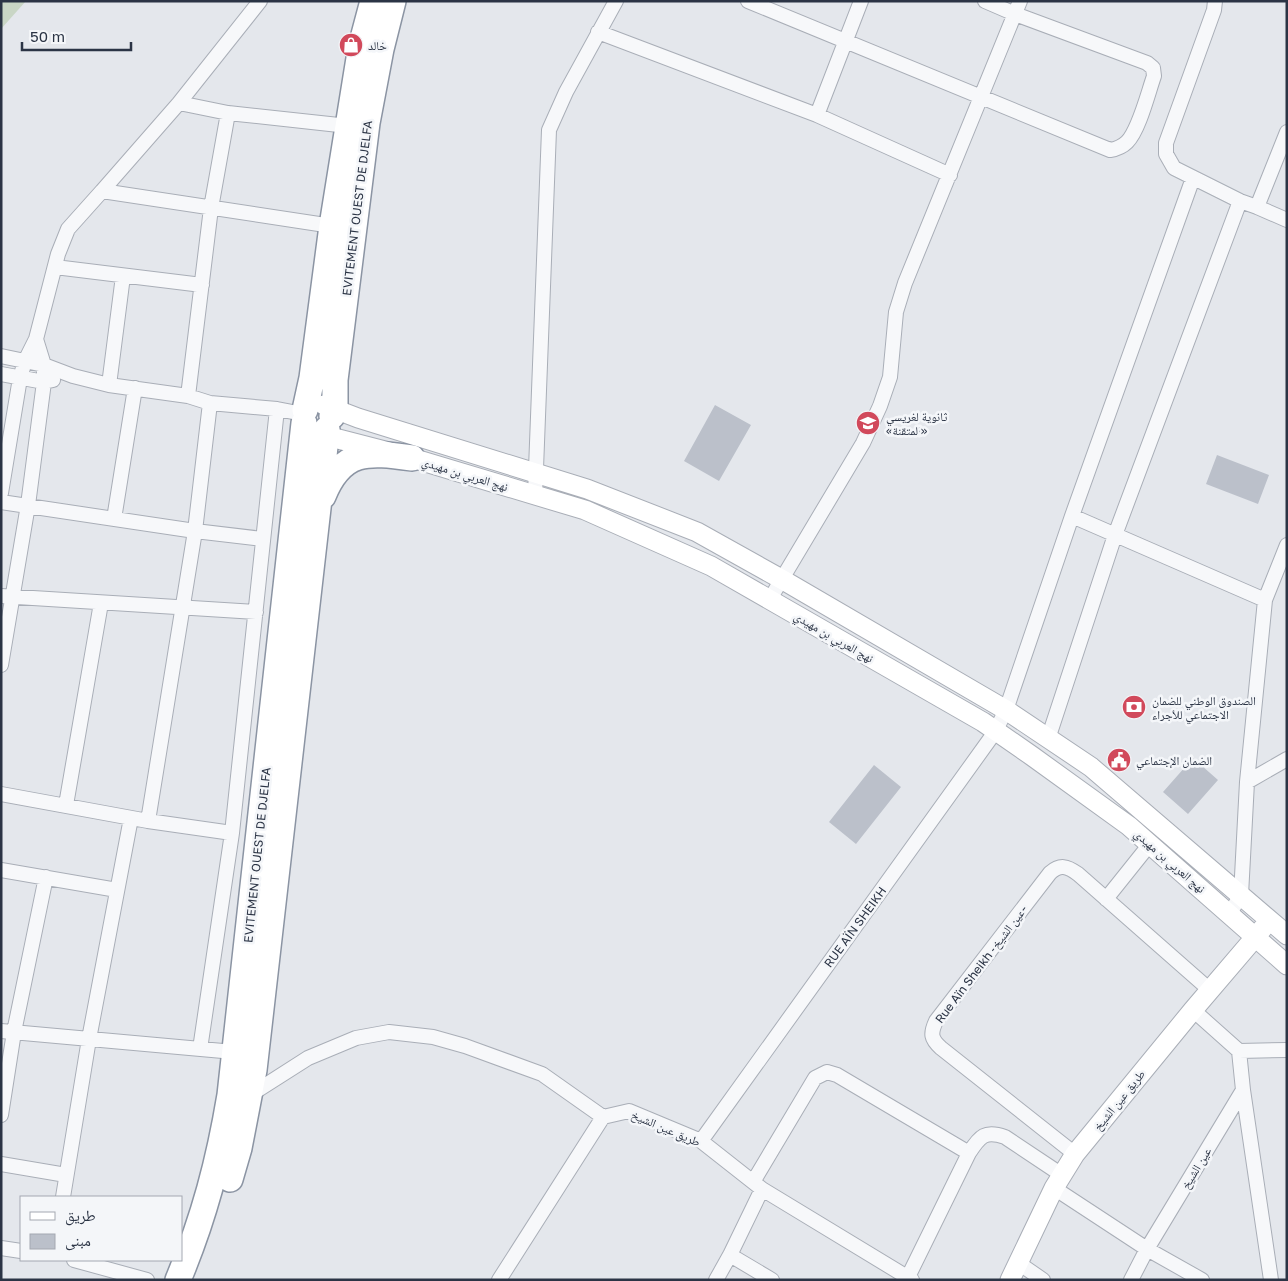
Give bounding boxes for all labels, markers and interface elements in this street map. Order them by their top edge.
scale bar [22,20,131,52]
text: 50 m [30,27,65,45]
shop icon: خالد [338,32,364,58]
place label: خالد [368,38,387,53]
street label: EVITEMENT OUEST DE DJELFA [339,119,375,297]
place label: ثانوية لغريسي «المتقنة» [886,409,948,438]
school or university icon: ثانوية لغريسي «المتقنة» [855,410,881,436]
street label: نهج العربي بن مهيدي [419,454,510,497]
street label: نهج العربي بن مهيدي [790,608,876,668]
place label: الصندوق الوطني للضمان الاجتماعي للأجراء [1152,693,1256,725]
bank icon: الصندوق الوطني للضمان الاجتماعي للأجراء [1121,694,1147,720]
public building icon: الضمان الإجتماعي [1106,747,1132,773]
place label: الضمان الإجتماعي [1136,753,1212,771]
street label: EVITEMENT OUEST DE DJELFA [240,766,274,944]
street label: نهج العربي بن مهيدي [1129,826,1209,898]
street label: RUE AÏN SHEIKH [821,884,889,970]
street label: Rue Aïn Sheikh -عين الشيخ- [932,901,1031,1026]
street label: طريق عين الشيخ [1090,1067,1148,1133]
street label: طريق عين الشيخ [629,1107,703,1150]
street label: عين الشيخ [1178,1144,1214,1192]
legend [20,1196,182,1261]
text: طريق [65,1206,96,1226]
text: مبنى [65,1231,91,1251]

